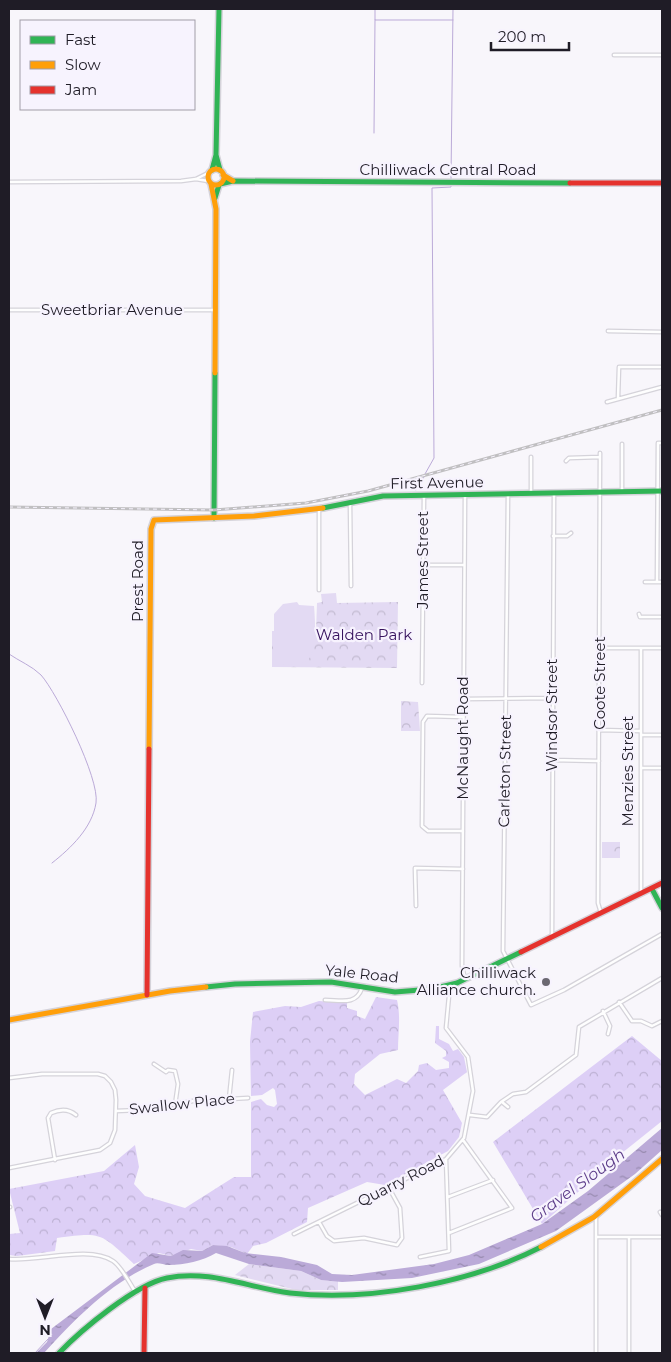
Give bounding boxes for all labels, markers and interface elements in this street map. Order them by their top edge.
legend [20,20,195,110]
scale bar [491,20,568,52]
text: 200 m [498,27,546,46]
text: Fast [65,30,96,49]
text: Slow [65,55,101,74]
text: Jam [64,80,97,99]
street label: Chilliwack Central Road [360,160,536,179]
street label: Sweetbriar Avenue [41,300,183,319]
street label: First Avenue [390,472,484,493]
street label: James Street [413,511,432,610]
street label: Prest Road [128,540,147,622]
park label: Walden Park [316,625,412,644]
street label: Coote Street [590,636,609,730]
street label: Windsor Street [542,659,561,771]
street label: McNaught Road [453,676,472,800]
street label: Carleton Street [494,714,515,828]
street label: Menzies Street [618,716,637,826]
street label: Yale Road [324,960,400,987]
place label: Chilliwack Alliance church. [417,963,536,999]
marker: Chilliwack Alliance church. [540,976,552,988]
street label: Swallow Place [128,1089,236,1119]
water label: Gravel Slough [526,1145,628,1226]
street label: Quarry Road [354,1151,447,1210]
north arrow [20,1292,70,1342]
text: N [39,1321,51,1339]

